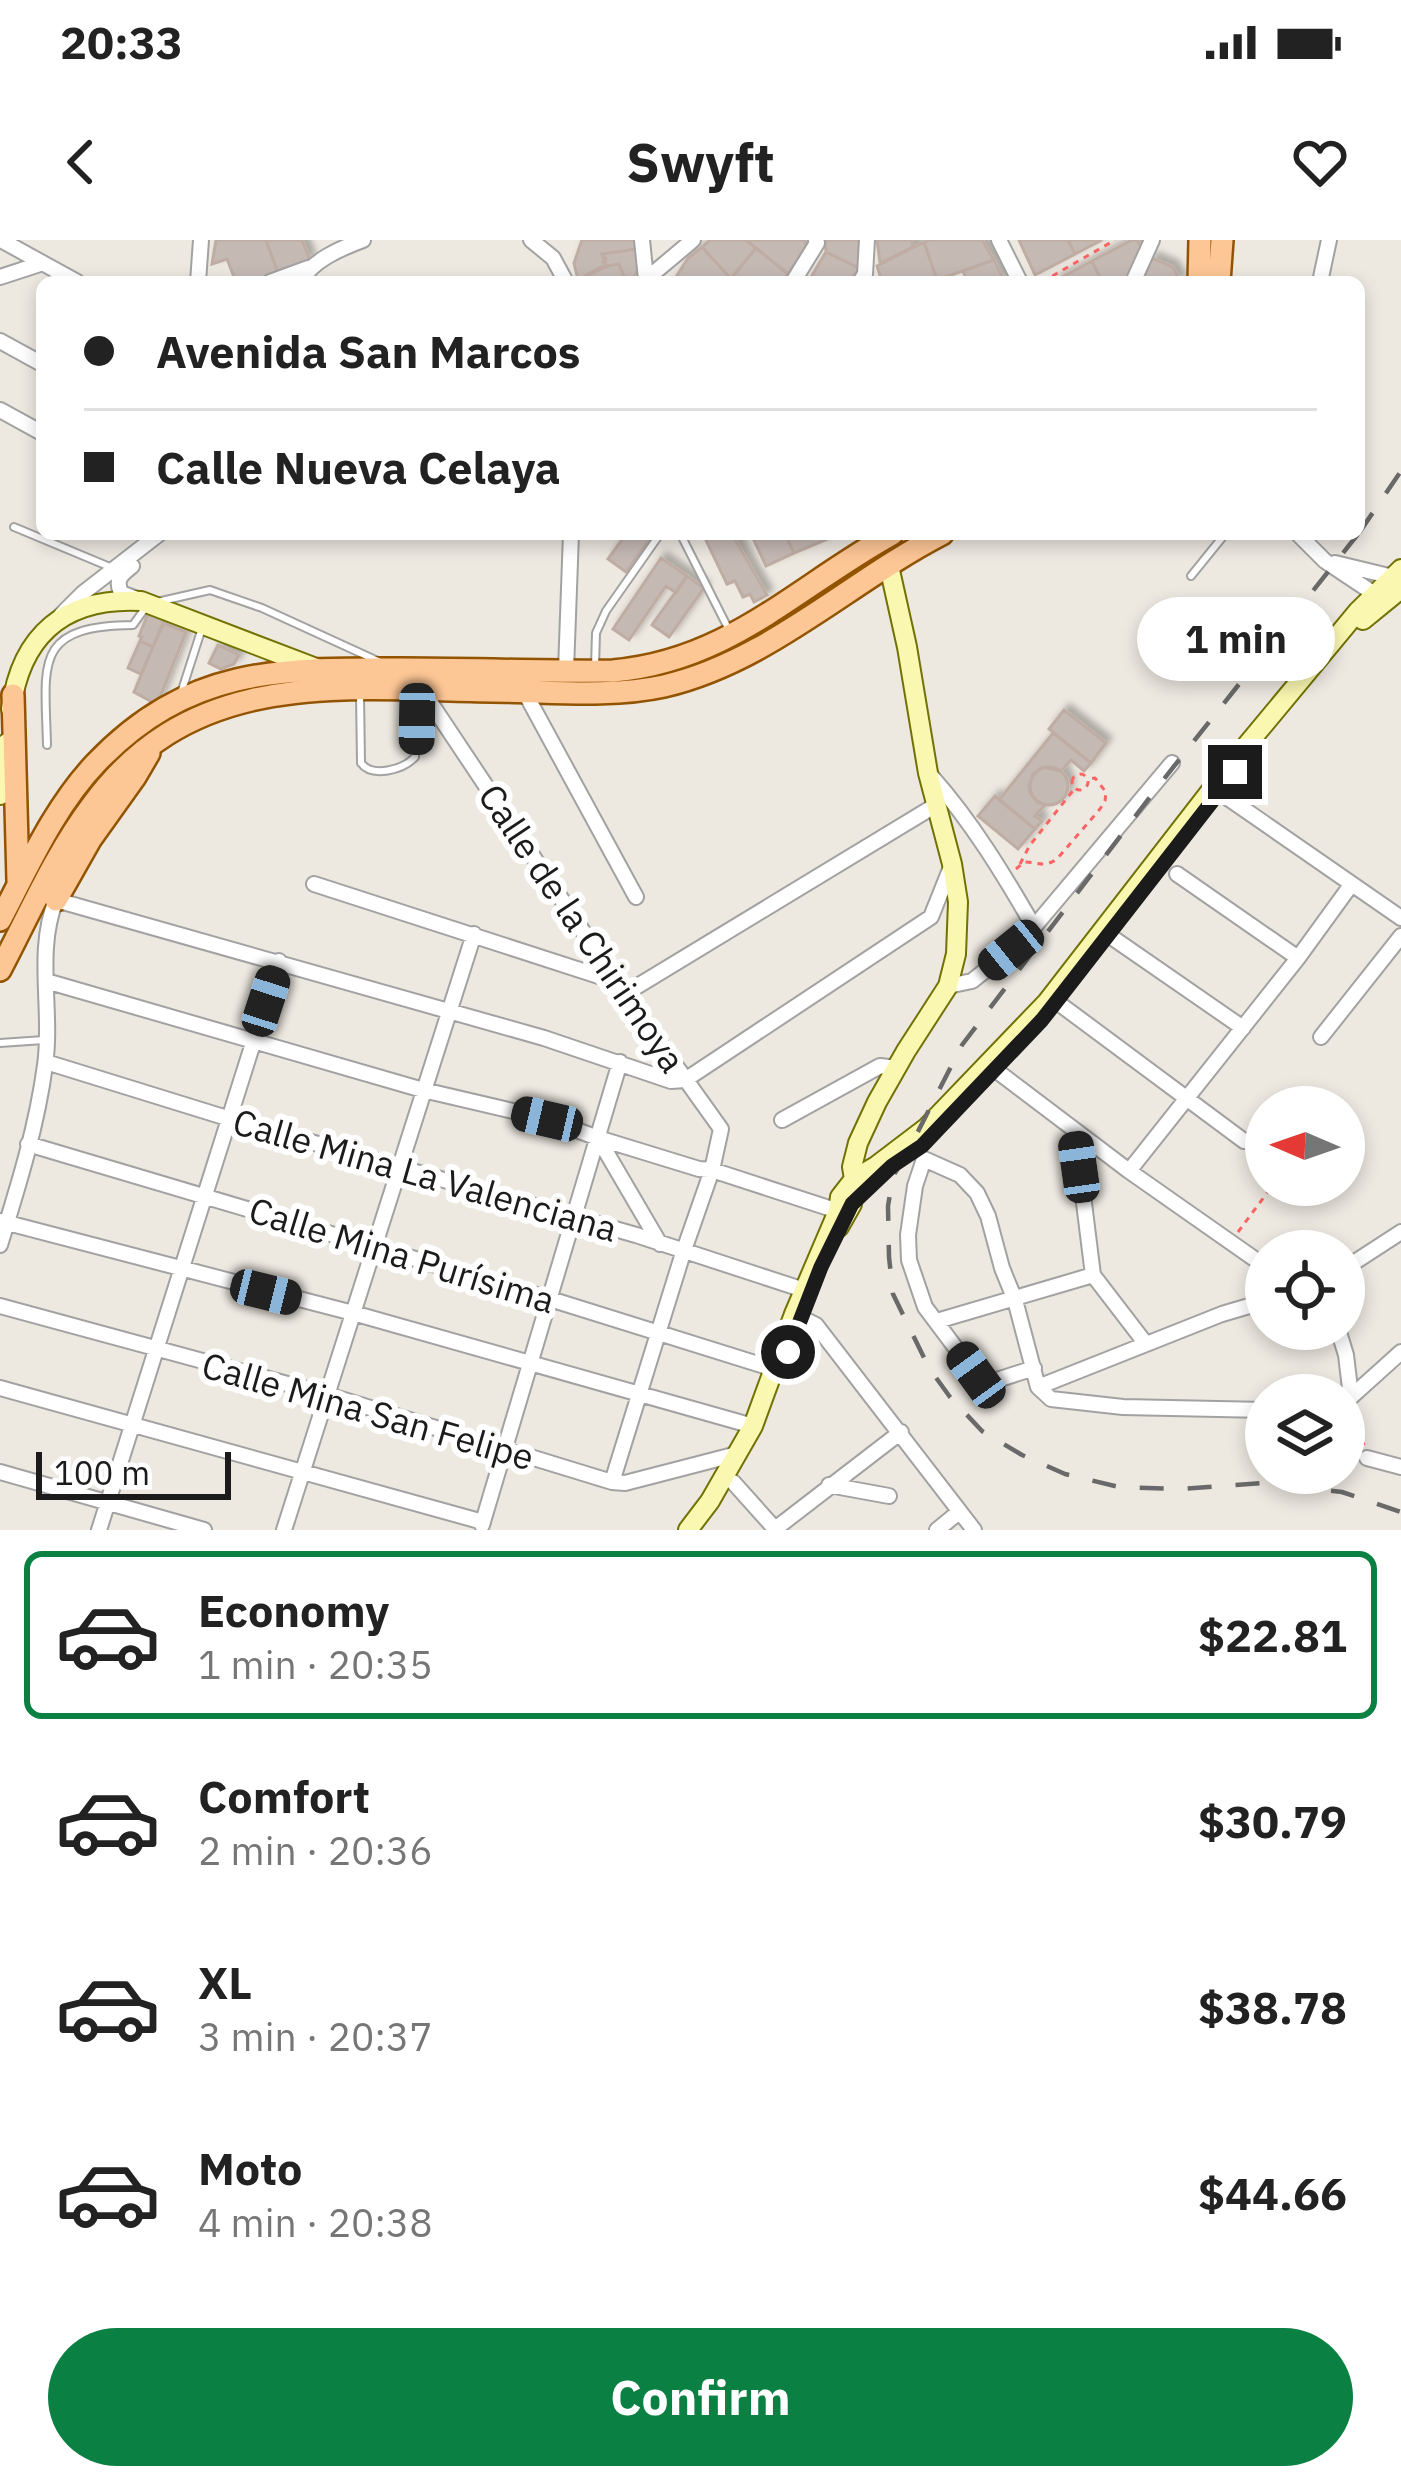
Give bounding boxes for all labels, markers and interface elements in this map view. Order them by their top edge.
text: 20:33 [60,13,183,71]
text: Swyft [626,127,775,197]
icon: back [48,129,114,195]
icon: heart [1287,129,1353,195]
text: Avenida San Marcos [156,322,581,380]
text: Calle Nueva Celaya [156,438,560,496]
callout: 1 min [1136,598,1334,682]
text: 1 min [1185,613,1287,664]
car [398,683,436,755]
route end [1208,745,1262,799]
street label: Calle de la Chirimoya [468,774,696,1081]
car [972,913,1050,987]
car [238,961,294,1041]
north arrow [1245,1086,1365,1206]
map controls [1245,1086,1365,1494]
car [508,1093,586,1145]
street label: Calle Mina La Valenciana [228,1097,623,1252]
car [1056,1129,1102,1205]
street label: Calle Mina Purísima [244,1186,561,1323]
button: locate [1245,1230,1365,1350]
car [227,1266,305,1318]
route start [761,1325,815,1379]
car [940,1335,1012,1415]
street label: Calle Mina San Felipe [197,1341,540,1480]
button: layers [1245,1374,1365,1494]
scale bar [36,1446,231,1499]
text: 100 m [54,1451,150,1494]
icon: car [54,1581,162,1689]
text: Economy [198,1581,389,1639]
text: $22.81 [1198,1606,1347,1664]
text: 1 min · 20:35 [198,1639,433,1690]
icon: car [54,1767,162,1875]
text: Comfort [198,1767,370,1825]
text: $30.79 [1198,1792,1347,1850]
text: 2 min · 20:36 [198,1825,433,1876]
icon: car [54,1953,162,2061]
text: XL [198,1953,252,2011]
text: $38.78 [1198,1978,1347,2036]
text: 3 min · 20:37 [198,2011,433,2062]
icon: car [54,2139,162,2247]
text: Moto [198,2139,302,2197]
text: $44.66 [1198,2164,1347,2222]
text: 4 min · 20:38 [198,2197,433,2248]
button: Confirm [48,2328,1353,2466]

